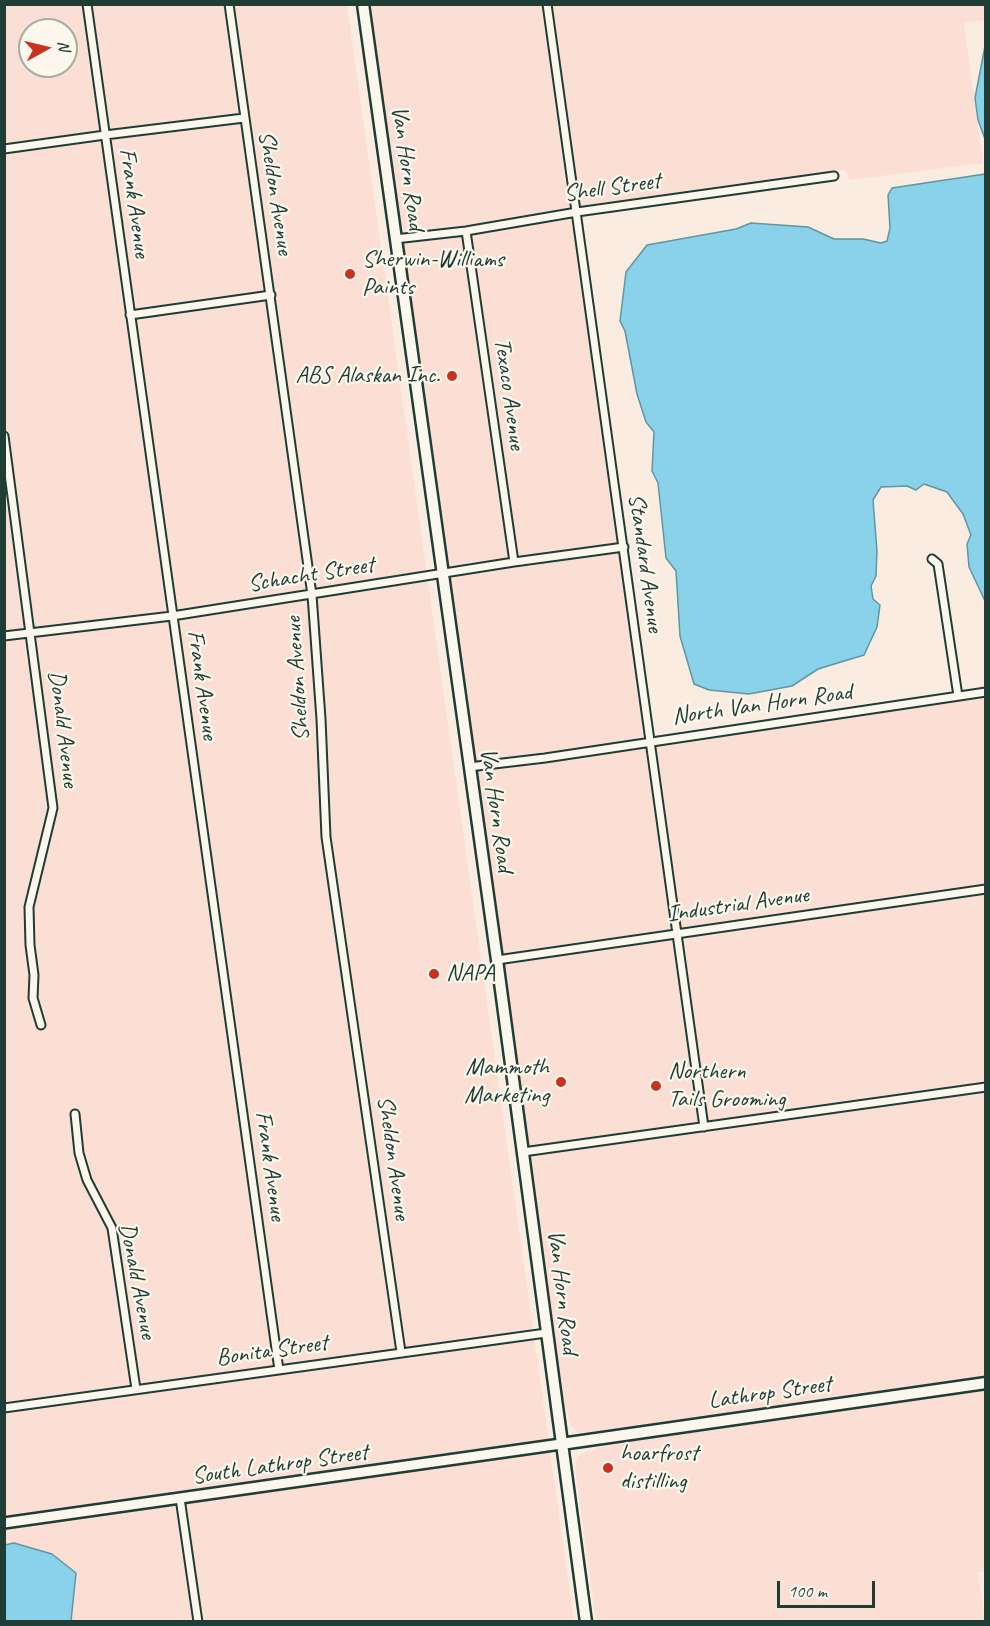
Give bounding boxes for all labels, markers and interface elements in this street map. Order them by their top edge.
north arrow [18,18,78,78]
text: N [53,39,74,52]
street label: Van Horn Road [384,104,430,232]
street label: Sheldon Avenue [251,129,299,257]
street label: Frank Avenue [112,146,156,260]
street label: Shell Street [562,167,662,209]
place label: Sherwin-Williams Paints [362,246,504,302]
marker: Sherwin-Williams Paints [343,267,357,281]
street label: Texaco Avenue [487,336,531,452]
place label: ABS Alaskan Inc. [295,362,440,390]
marker: ABS Alaskan Inc. [445,369,459,383]
street label: Standard Avenue [621,492,669,634]
street label: Schacht Street [246,551,376,599]
street label: Sheldon Avenue [279,616,317,742]
street label: Frank Avenue [180,628,224,742]
street label: Donald Avenue [42,669,84,789]
street label: North Van Horn Road [670,678,854,732]
street label: Van Horn Road [473,746,519,874]
street label: Industrial Avenue [665,881,811,929]
place label: NAPA [446,960,495,988]
marker: NAPA [427,967,441,981]
place label: Mammoth Marketing [464,1054,549,1110]
place label: Northern Tails Grooming [668,1058,786,1114]
marker: Mammoth Marketing [554,1075,568,1089]
marker: Northern Tails Grooming [649,1079,663,1093]
street label: Sheldon Avenue [370,1094,416,1222]
street label: Frank Avenue [248,1109,292,1223]
street label: Donald Avenue [112,1221,162,1341]
street label: Van Horn Road [540,1228,584,1356]
street label: Bonita Street [214,1329,330,1373]
street label: Lathrop Street [707,1370,833,1416]
street label: South Lathrop Street [190,1438,370,1492]
place label: hoarfrost distilling [620,1440,698,1496]
marker: hoarfrost distilling [601,1461,615,1475]
scale bar [780,1569,878,1607]
text: 100 m [788,1580,827,1602]

